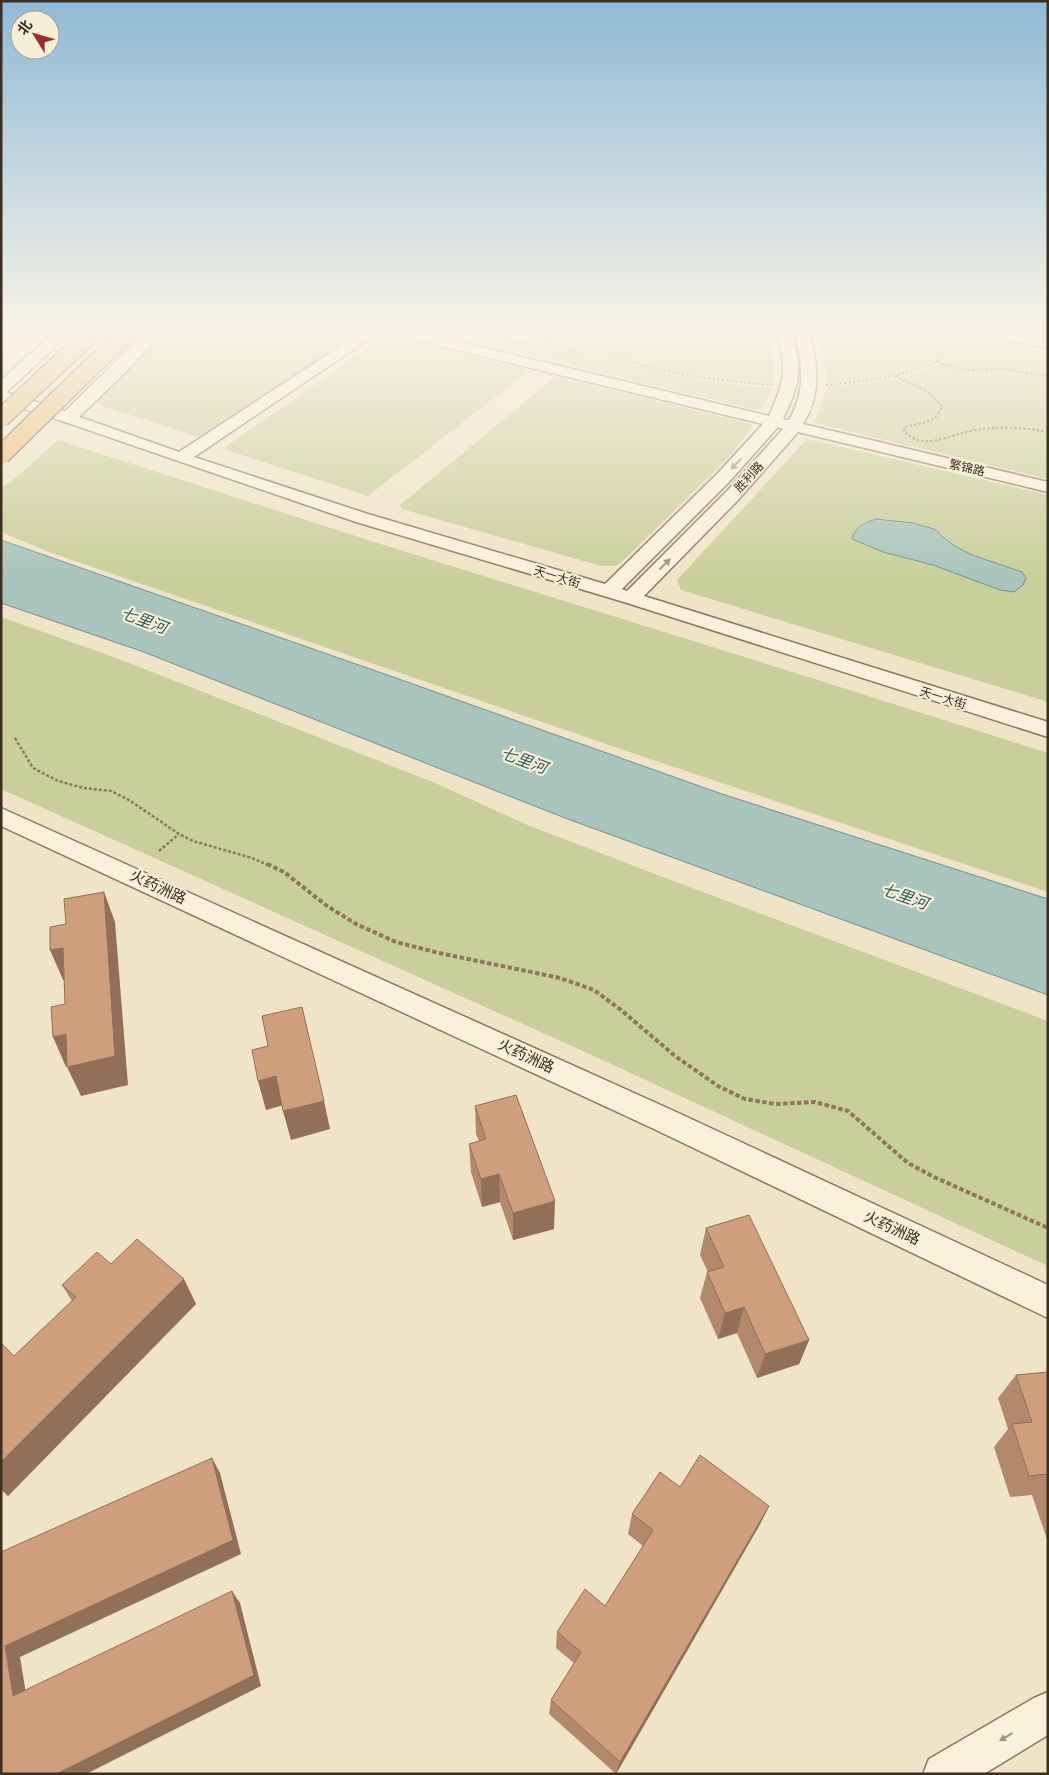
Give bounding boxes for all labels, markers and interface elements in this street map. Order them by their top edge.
north arrow [10,10,60,60]
text: 北 [12,16,37,39]
street label: 繁锦路 [948,456,986,480]
one-way arrow [730,458,742,470]
street label: 胜利路 [731,458,767,496]
one-way arrow [659,558,671,570]
street label: 天一大街 [532,562,582,592]
water label: 七里河 [118,601,173,640]
street label: 天一大街 [918,683,968,713]
water label: 七里河 [498,741,553,780]
street label: 火药洲路 [127,864,190,909]
water label: 七里河 [879,878,934,915]
street label: 火药洲路 [495,1033,558,1078]
street label: 火药洲路 [861,1205,924,1250]
one-way arrow [999,1732,1012,1741]

